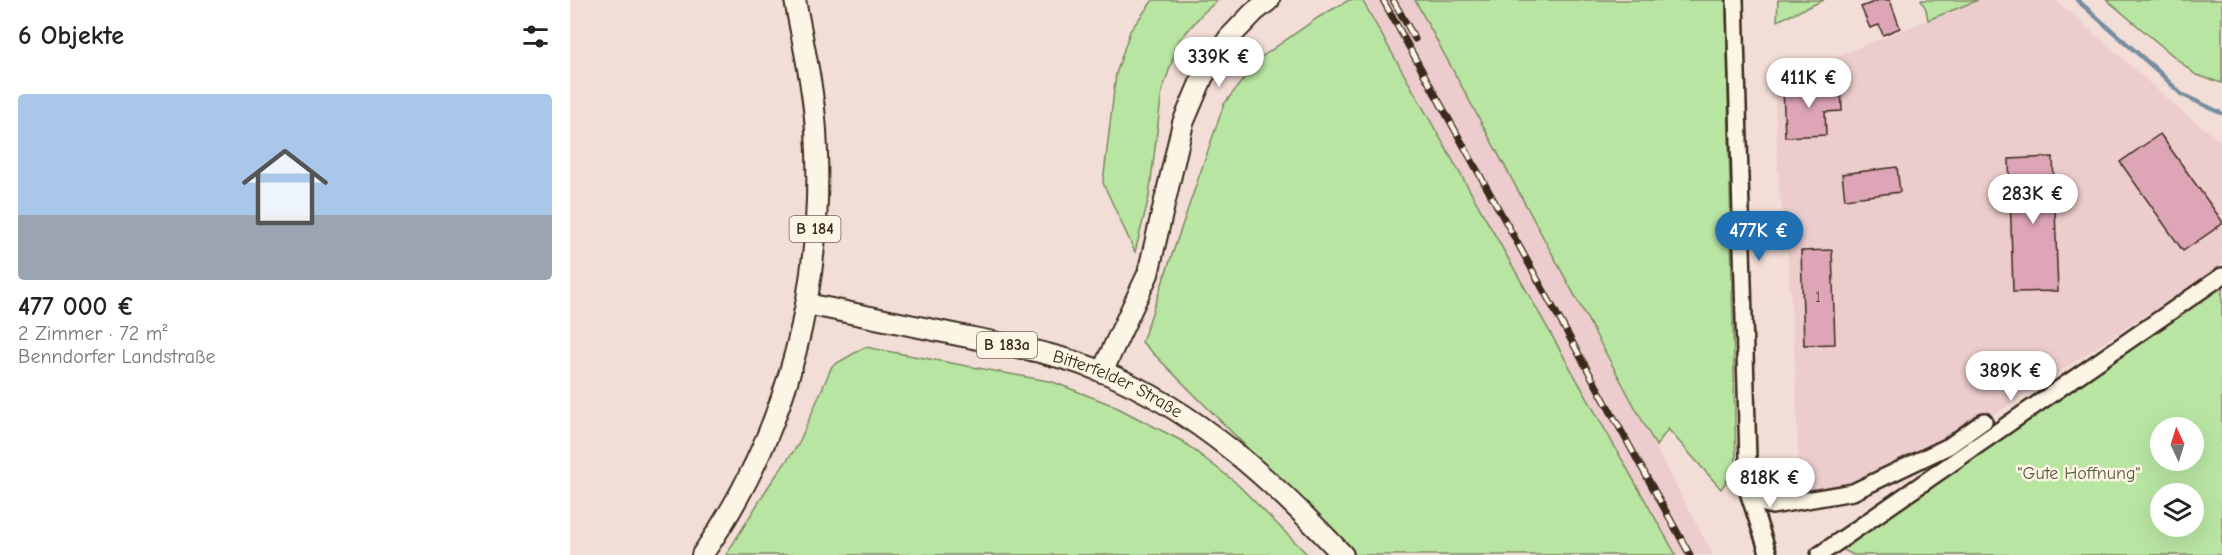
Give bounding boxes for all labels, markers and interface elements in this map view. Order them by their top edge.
icon: filters [519,20,552,53]
text: 6 Objekte [18,21,124,51]
pin: 339K € [1170,37,1268,88]
text: 339K € [1188,45,1250,68]
pin: 411K € [1760,58,1858,109]
text: 411K € [1780,66,1838,89]
icon: home [231,133,339,241]
pin: 283K € [1984,174,2082,225]
text: 283K € [2002,182,2064,205]
pin: 477K € [1710,211,1808,262]
road number: B 184 [790,216,840,242]
text: 477K € [1729,219,1789,242]
house number: 1 [1815,288,1821,306]
text: 477 000 € [18,292,135,322]
text: 2 Zimmer · 72 m² [18,322,167,345]
road number: B 183a [977,332,1037,358]
text: Benndorfer Landstraße [18,345,216,368]
street label: Bitterfelder Straße [1051,345,1186,422]
pin: 389K € [1962,351,2060,402]
text: 389K € [1980,359,2042,382]
north arrow [2150,417,2204,471]
map controls [2150,417,2204,537]
pin: 818K € [1721,458,1819,509]
park label: "Gute Hoffnung" [2018,463,2140,484]
text: 818K € [1740,466,1800,489]
button: layers [2150,483,2204,537]

